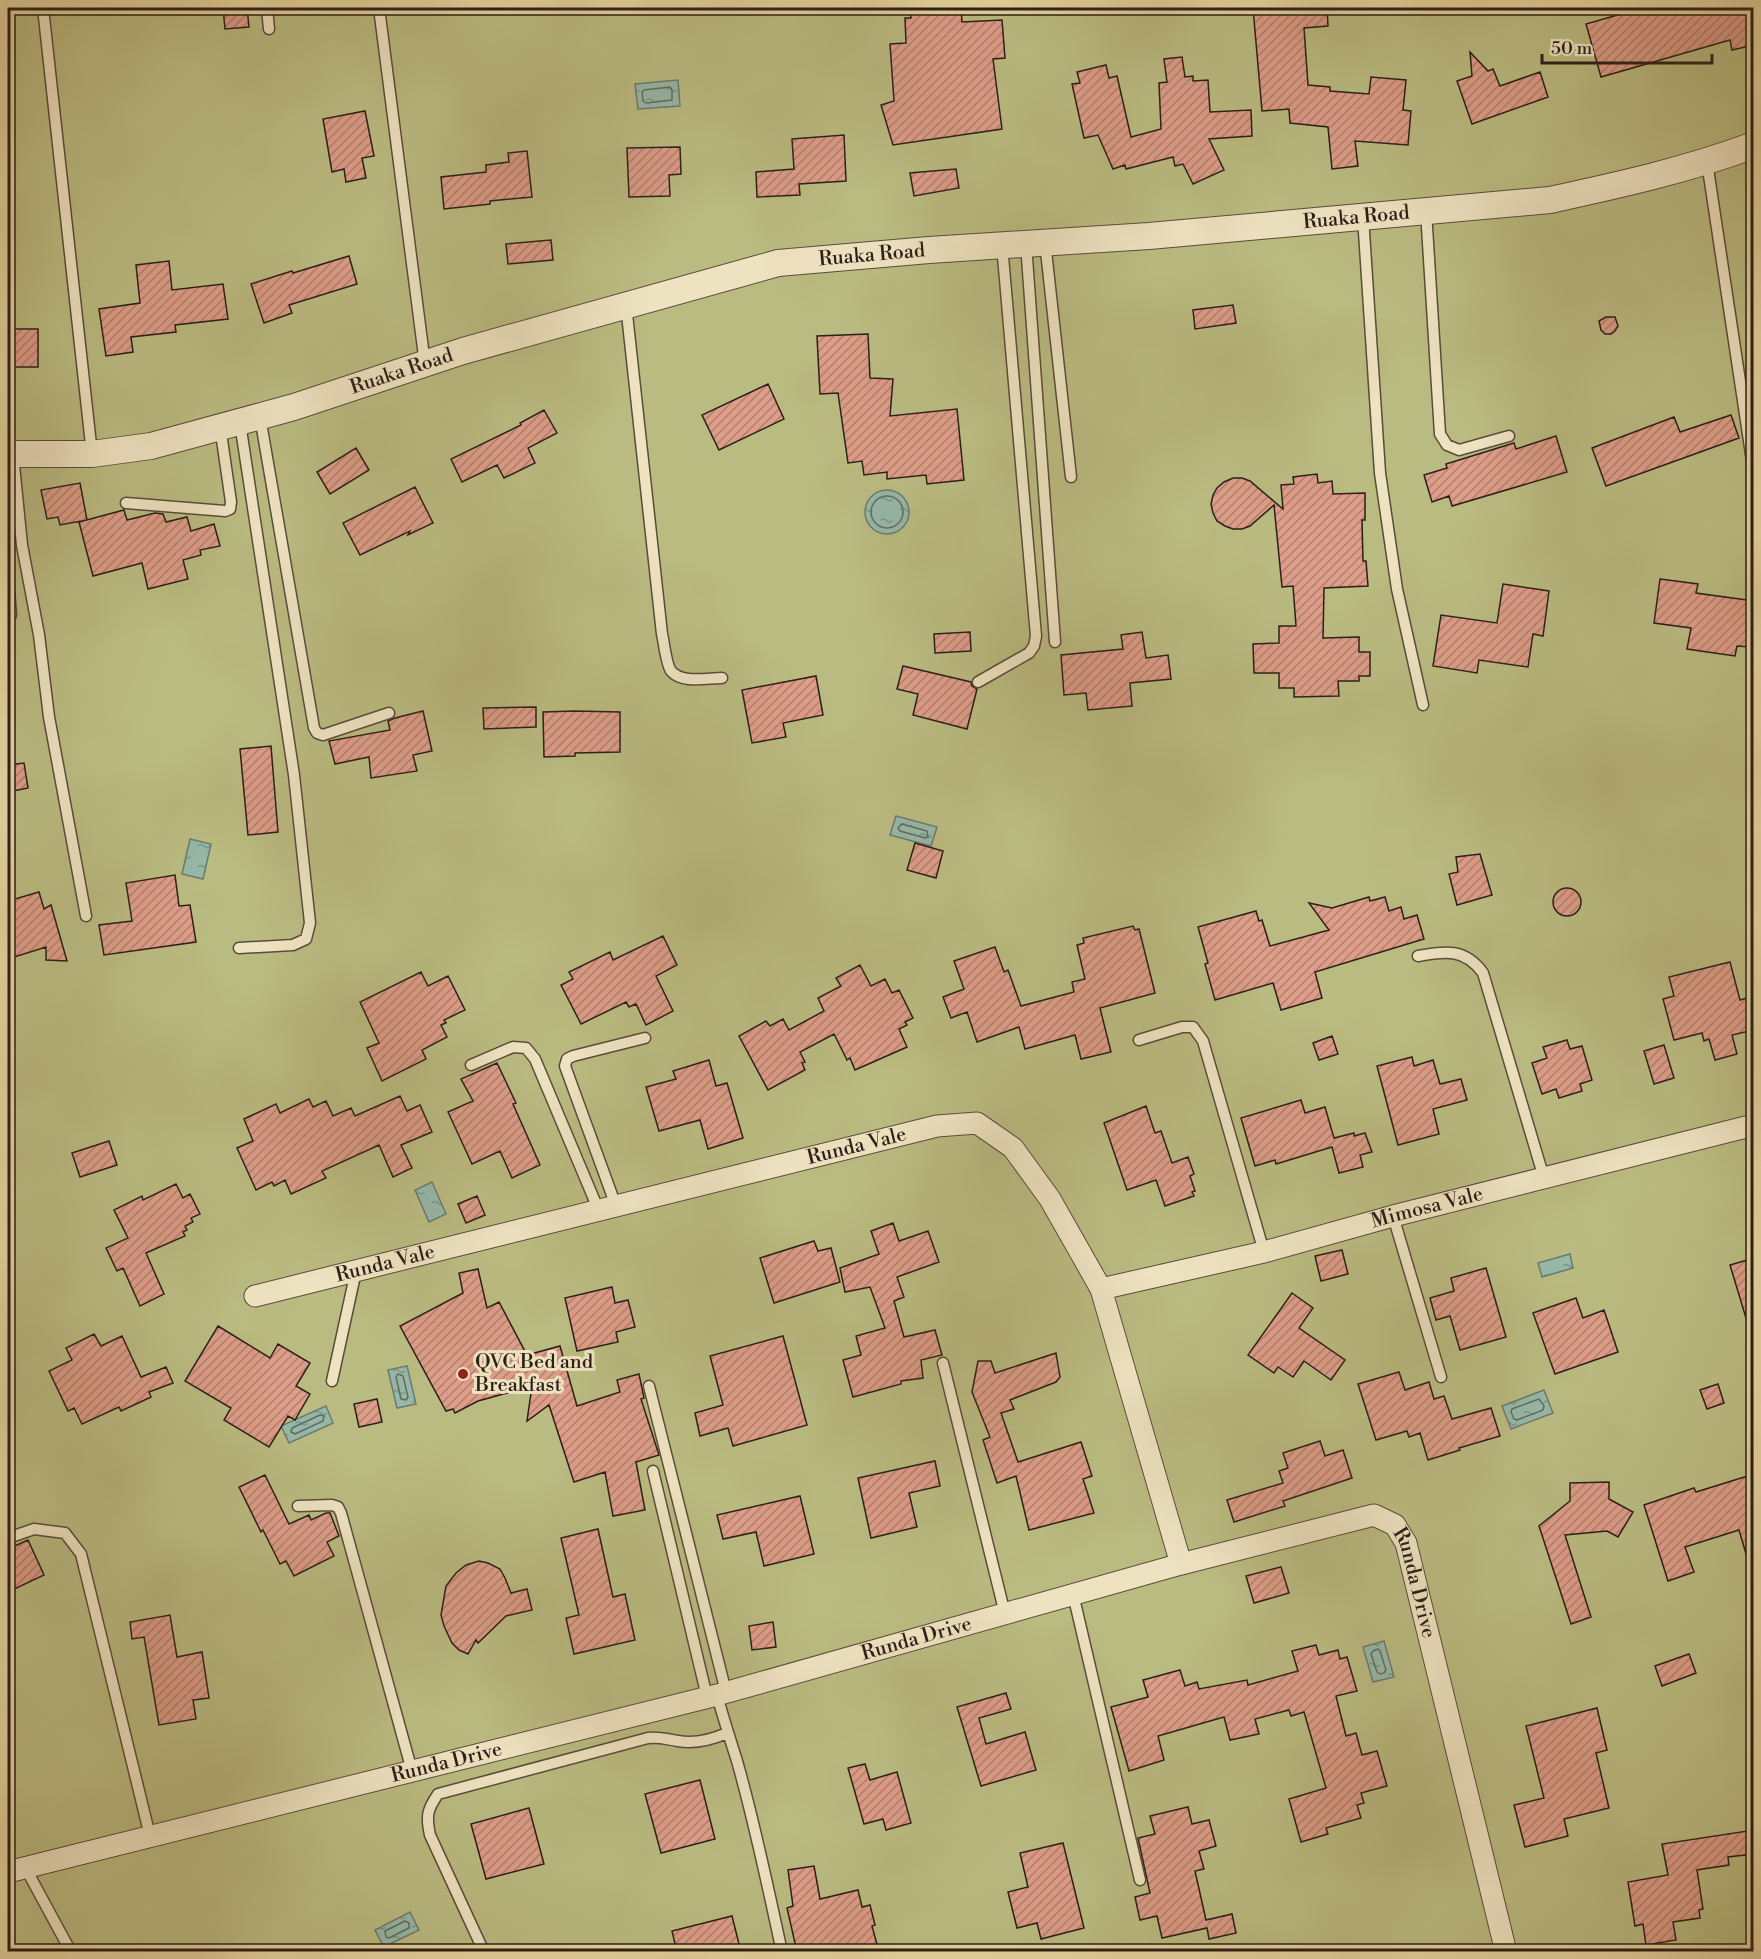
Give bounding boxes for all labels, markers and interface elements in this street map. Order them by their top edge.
scale bar [1542,27,1712,65]
text: 50 m [1551,37,1593,60]
street label: Ruaka Road [1302,200,1411,235]
street label: Ruaka Road [817,238,927,272]
street label: Ruaka Road [347,342,457,400]
street label: Runda Vale [804,1122,909,1170]
street label: Mimosa Vale [1368,1181,1486,1234]
street label: Runda Vale [333,1239,437,1288]
place label: QVC Bed and Breakfast [474,1350,594,1398]
marker: QVC Bed and Breakfast [456,1367,470,1381]
street label: Runda Drive [1387,1523,1441,1641]
street label: Runda Drive [858,1611,975,1666]
street label: Runda Drive [388,1737,505,1788]

